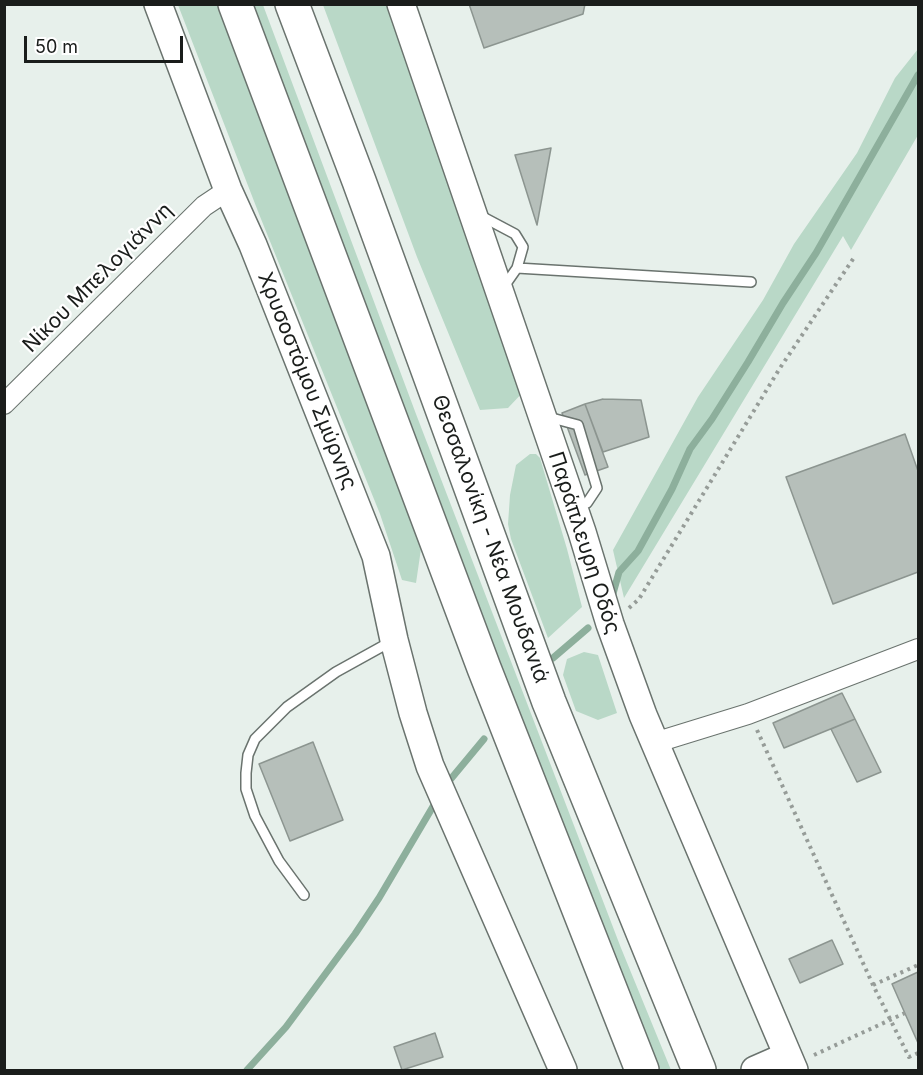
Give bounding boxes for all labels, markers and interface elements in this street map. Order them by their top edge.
scale bar [27,24,186,62]
text: 50 m [35,36,78,57]
street label: Νίκου Μπελογιάννη [18,198,178,358]
street label: Χρυσοστόμου Σμύρνης [252,269,362,493]
street label: Θεσσαλονίκη - Νέα Μουδανιά [426,392,554,686]
street label: Παράπλευρη Οδός [543,449,625,637]

